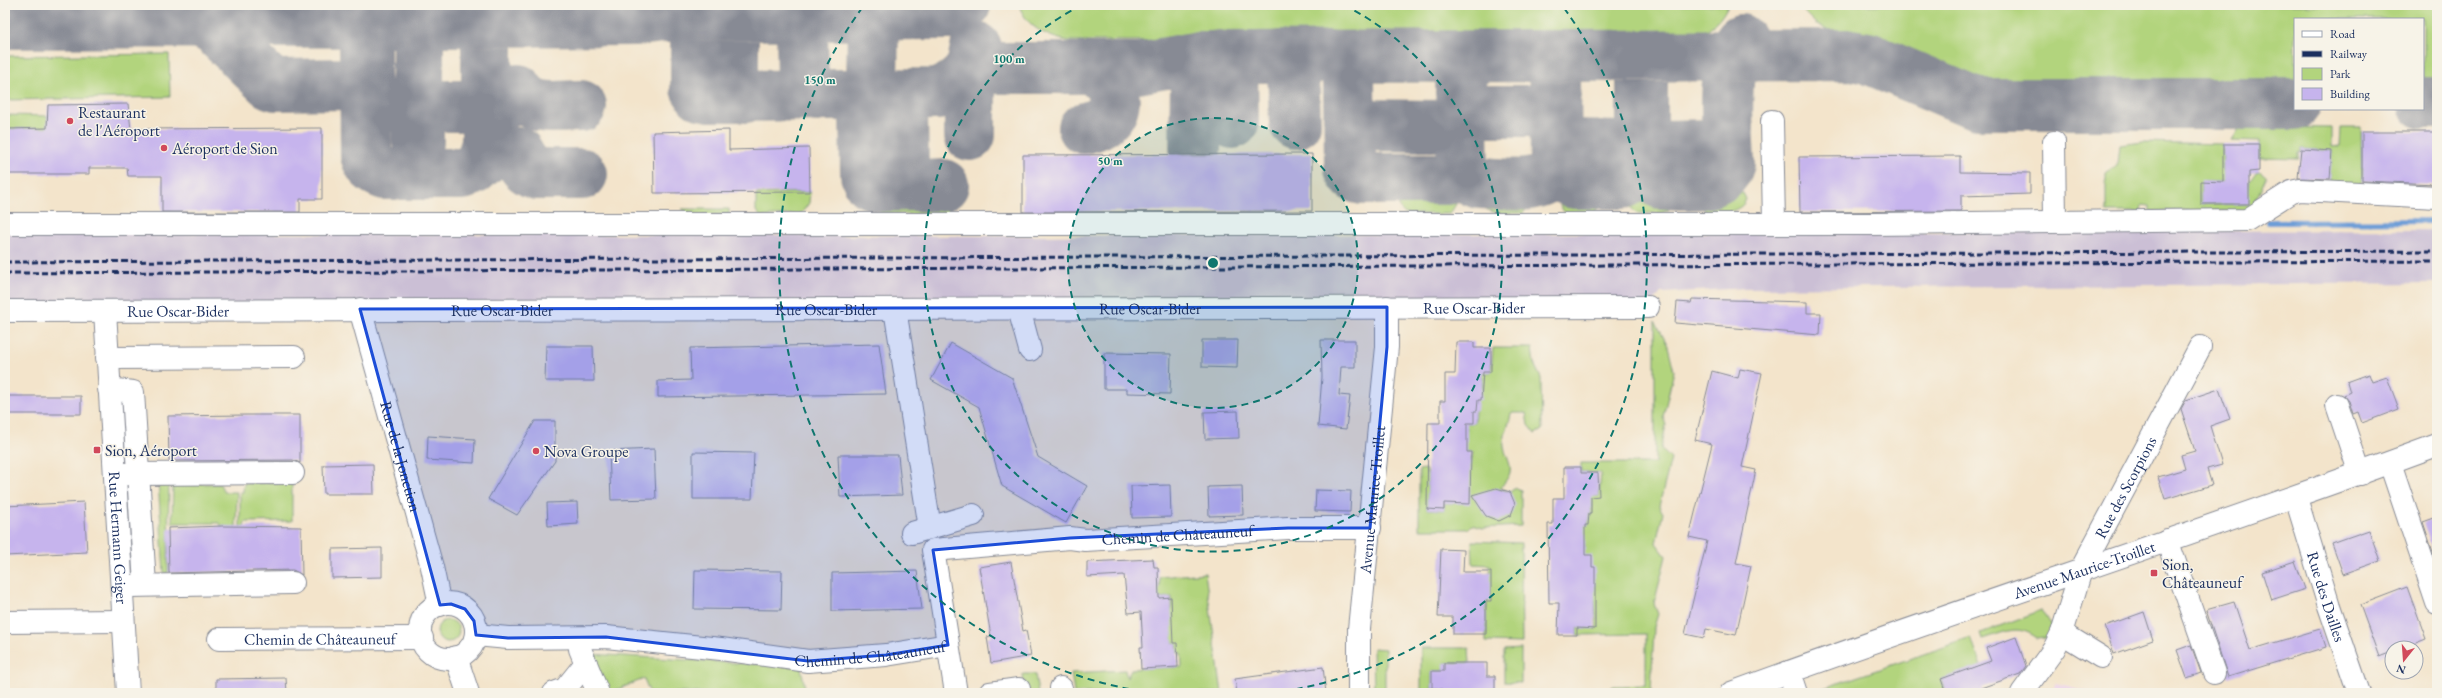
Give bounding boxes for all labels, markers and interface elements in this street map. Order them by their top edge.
legend [2294,18,2424,110]
text: Road [2330,26,2356,42]
text: Railway [2330,46,2368,62]
text: 100 m [993,51,1025,67]
text: Park [2330,66,2351,82]
text: 150 m [804,72,836,88]
text: Building [2330,86,2371,102]
place label: Restaurant de l'Aéroport [78,102,160,141]
marker: Restaurant de l'Aéroport [65,116,75,126]
place label: Aéroport de Sion [171,138,278,159]
marker: Aéroport de Sion [159,143,169,153]
text: 50 m [1097,153,1123,169]
centre of rings [1206,256,1220,270]
street label: Rue Oscar-Bider [1423,297,1526,319]
street label: Rue Oscar-Bider [1099,298,1202,319]
street label: Rue Oscar-Bider [775,299,878,320]
street label: Rue Oscar-Bider [127,300,230,322]
street label: Rue Oscar-Bider [451,300,554,321]
street label: Rue de la Jonction [375,399,426,515]
street label: Avenue Maurice-Troillet [1354,425,1390,576]
street label: Rue des Scorpions [2090,433,2161,542]
place label: Sion, Aéroport [105,440,197,461]
place label: Nova Groupe [544,441,629,462]
marker: Sion, Aéroport [92,445,102,455]
marker: Nova Groupe [531,446,541,456]
street label: Rue Hermann Geiger [104,470,133,605]
street label: Chemin de Châteauneuf [1101,520,1256,550]
street label: Avenue Maurice-Troillet [2009,536,2158,604]
street label: Rue des Dailles [2302,549,2350,644]
place label: Sion, Châteauneuf [2162,554,2244,593]
marker: Sion, Châteauneuf [2149,568,2159,578]
street label: Chemin de Châteauneuf [244,628,398,650]
street label: Chemin de Châteauneuf [793,635,949,672]
north arrow [2384,640,2424,680]
text: N [2395,662,2407,678]

